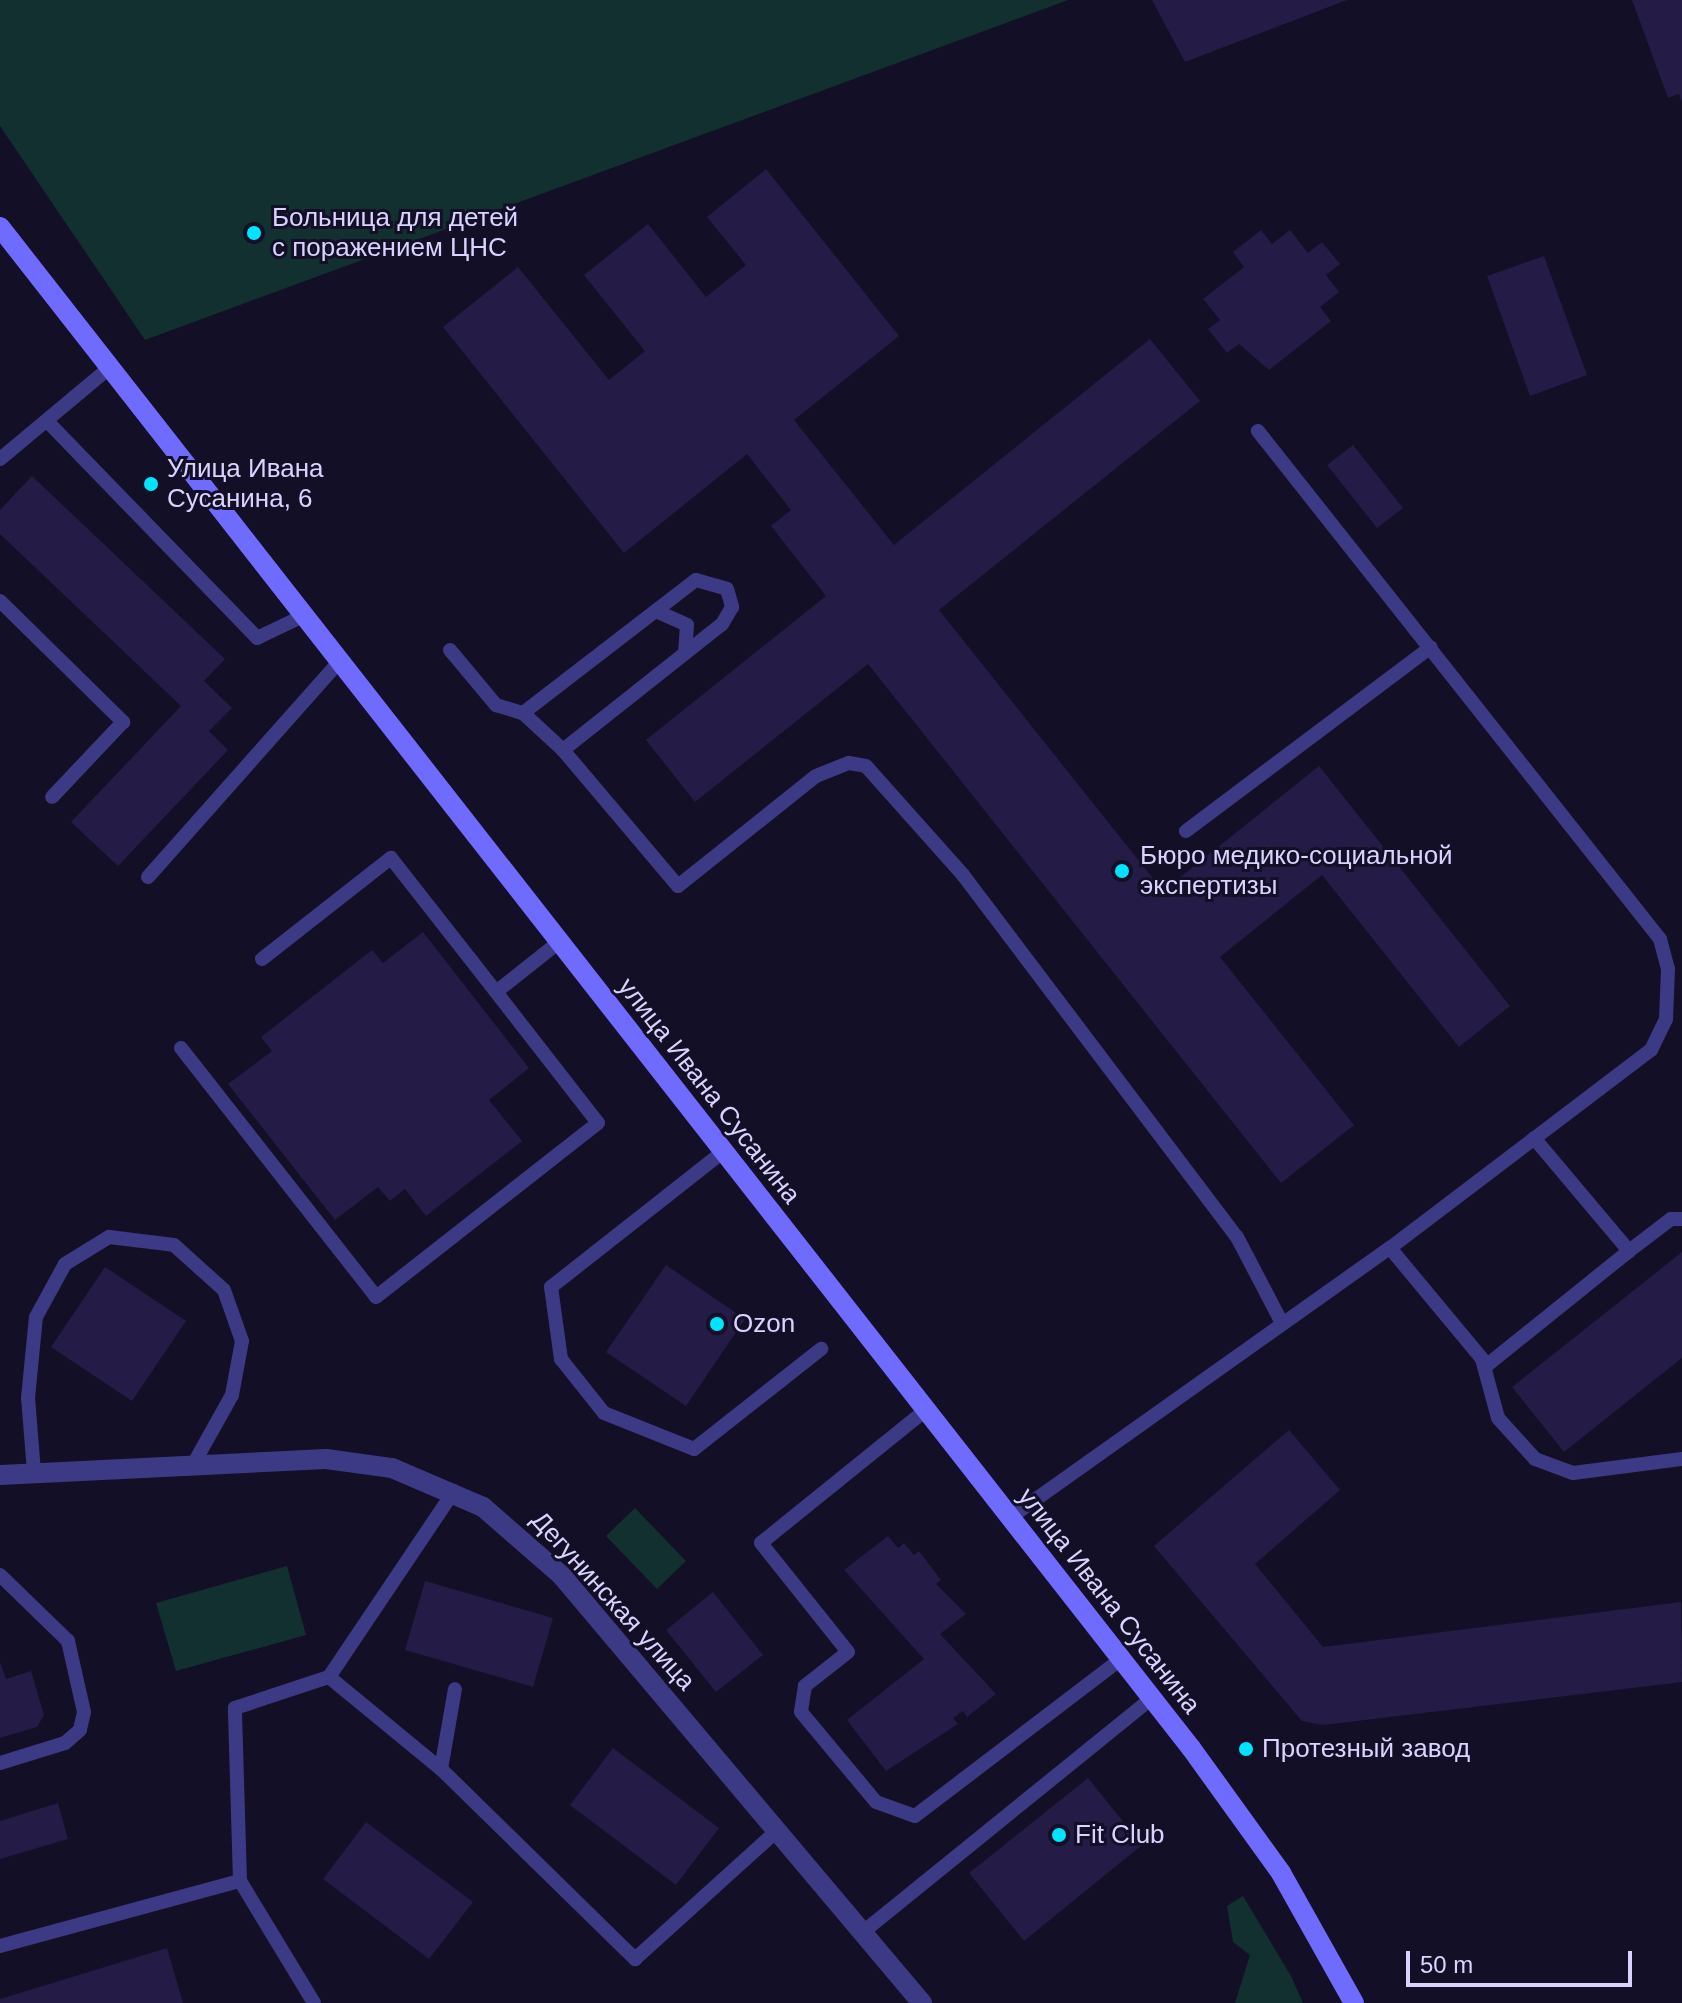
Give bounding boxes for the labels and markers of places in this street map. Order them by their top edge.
place label: Больница для детей с поражением ЦНС [272,202,518,264]
marker: Больница для детей с поражением ЦНС [243,222,265,244]
place label: Улица Ивана Сусанина, 6 [167,453,324,514]
marker: Улица Ивана Сусанина, 6 [142,475,160,493]
place label: Бюро медико-социальной экспертизы [1140,840,1453,902]
marker: Бюро медико-социальной экспертизы [1111,860,1133,882]
place label: Ozon [733,1308,795,1340]
marker: Ozon [708,1315,726,1333]
place label: Протезный завод [1262,1733,1470,1765]
marker: Протезный завод [1237,1740,1255,1758]
place label: Fit Club [1075,1819,1165,1851]
marker: Fit Club [1050,1826,1068,1844]

